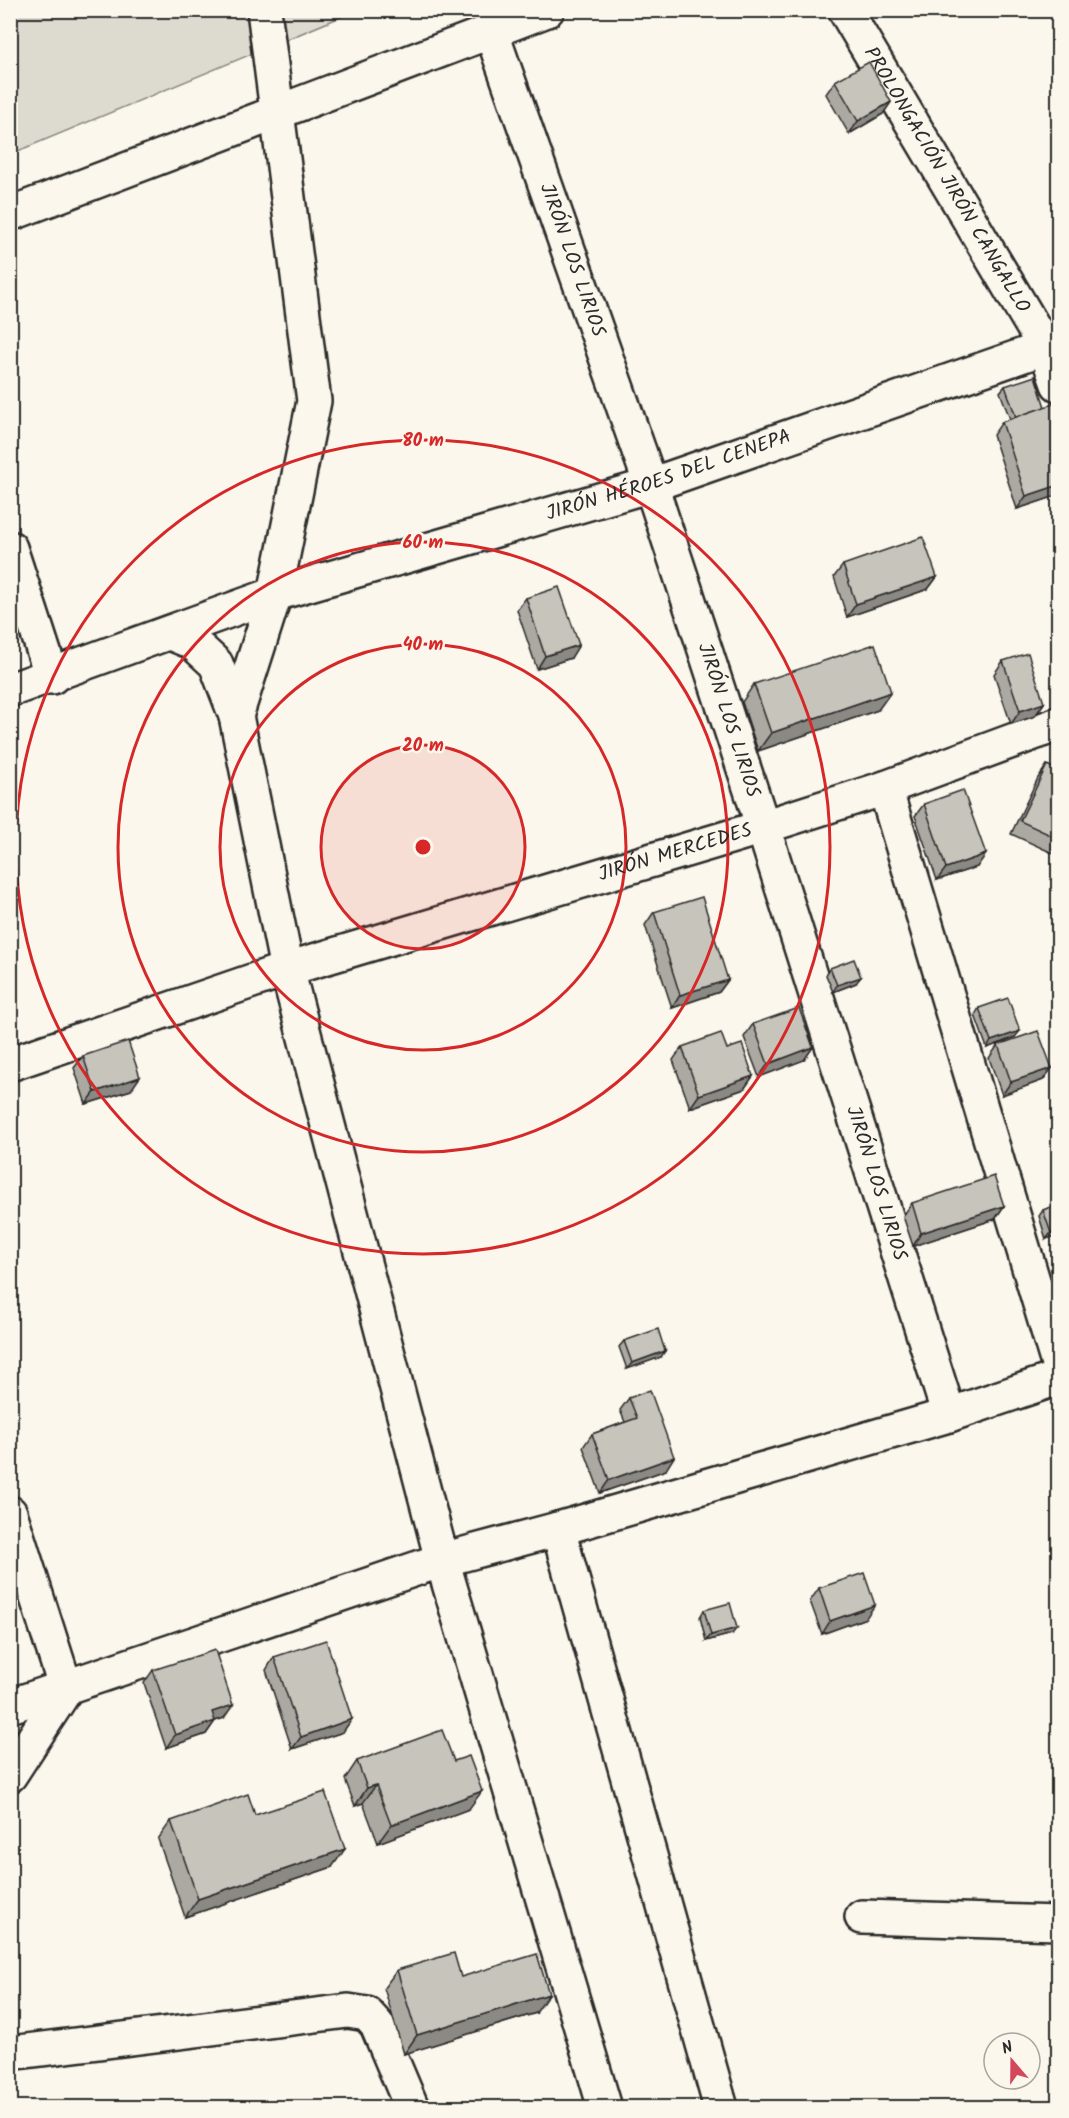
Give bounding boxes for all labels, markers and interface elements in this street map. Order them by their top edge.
street label: PROLONGACIÓN JIRÓN CANGALLO [854,41,1038,320]
street label: JIRÓN LOS LIRIOS [530,179,614,342]
street label: JIRÓN HÉROES DEL CENEPA [542,421,796,531]
text: 80 m [402,427,444,456]
text: 60 m [403,529,444,558]
text: 40 m [403,631,444,660]
street label: JIRÓN LOS LIRIOS [688,639,768,802]
text: 20 m [402,732,444,761]
street label: JIRÓN MERCEDES [594,815,756,891]
centre of rings [413,837,433,857]
street label: JIRÓN LOS LIRIOS [836,1102,915,1265]
north arrow [982,2031,1042,2091]
text: N [998,2035,1016,2062]

